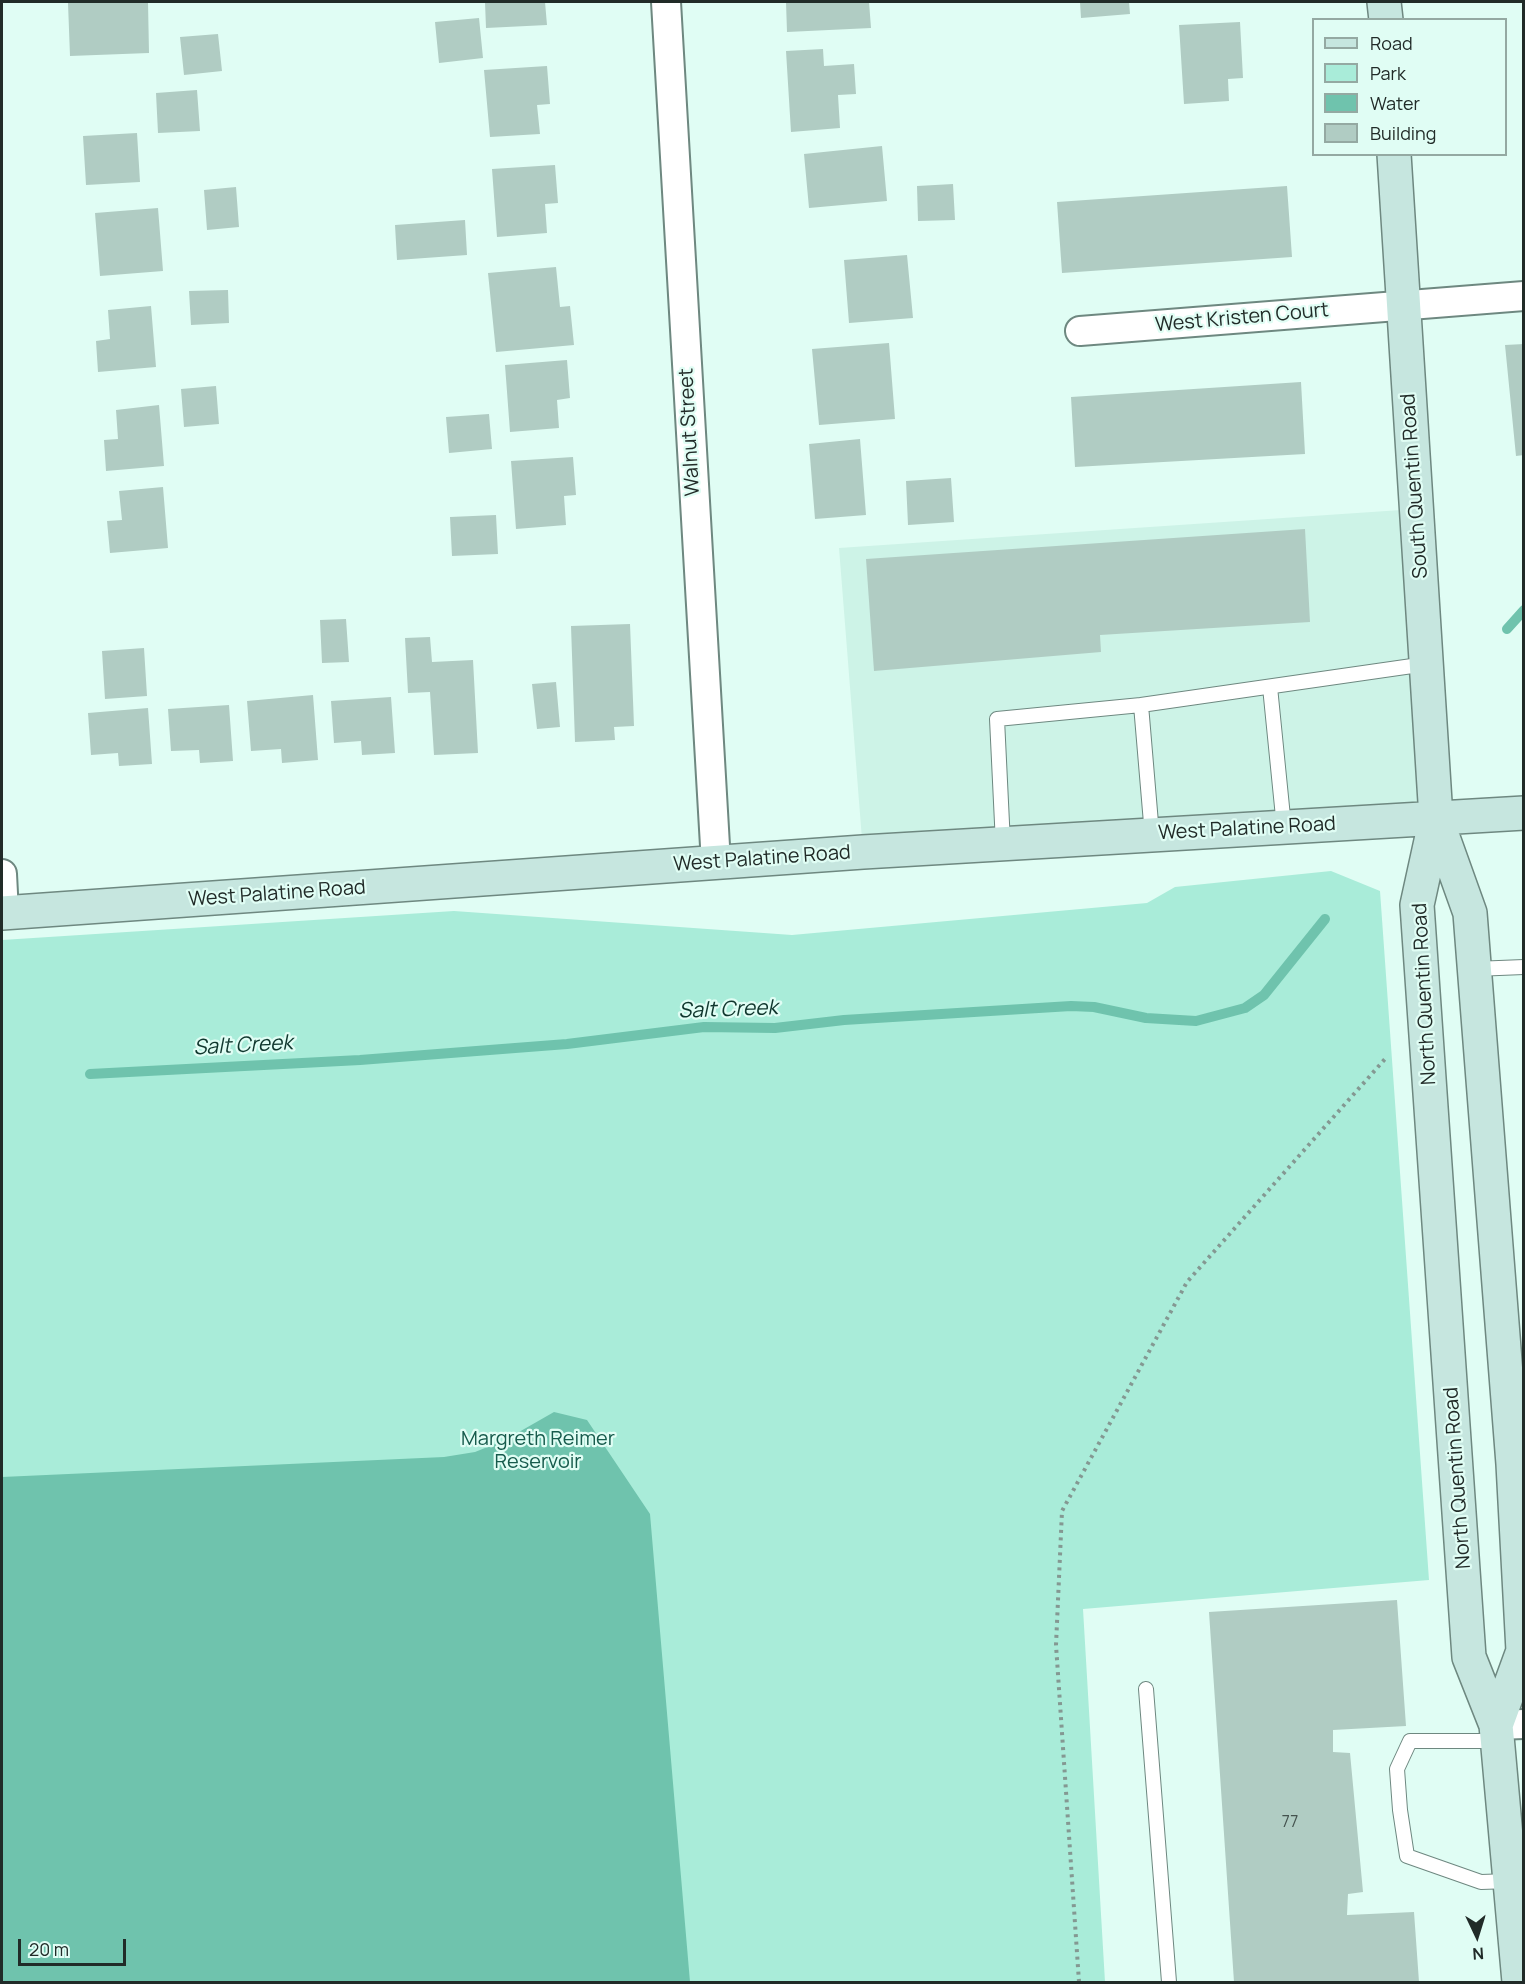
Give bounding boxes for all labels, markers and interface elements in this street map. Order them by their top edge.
legend [1312,18,1507,156]
text: Road [1370,31,1413,55]
text: Park [1370,61,1406,85]
text: Water [1370,91,1420,115]
text: Building [1370,121,1436,145]
street label: West Kristen Court [1154,298,1330,338]
street label: Walnut Street [675,367,705,497]
street label: South Quentin Road [1397,393,1433,579]
street label: West Palatine Road [1158,812,1336,846]
street label: West Palatine Road [672,841,852,877]
street label: West Palatine Road [187,876,367,912]
street label: North Quentin Road [1408,902,1442,1086]
water label: Salt Creek [678,996,778,1024]
water label: Salt Creek [193,1031,293,1061]
street label: North Quentin Road [1440,1386,1476,1570]
park label: Margreth Reimer Reservoir [461,1427,615,1474]
house number: 77 [1282,1813,1298,1833]
north arrow [1447,1906,1507,1966]
scale bar [21,1927,129,1965]
text: 20 m [29,1937,69,1961]
text: N [1472,1943,1485,1965]

